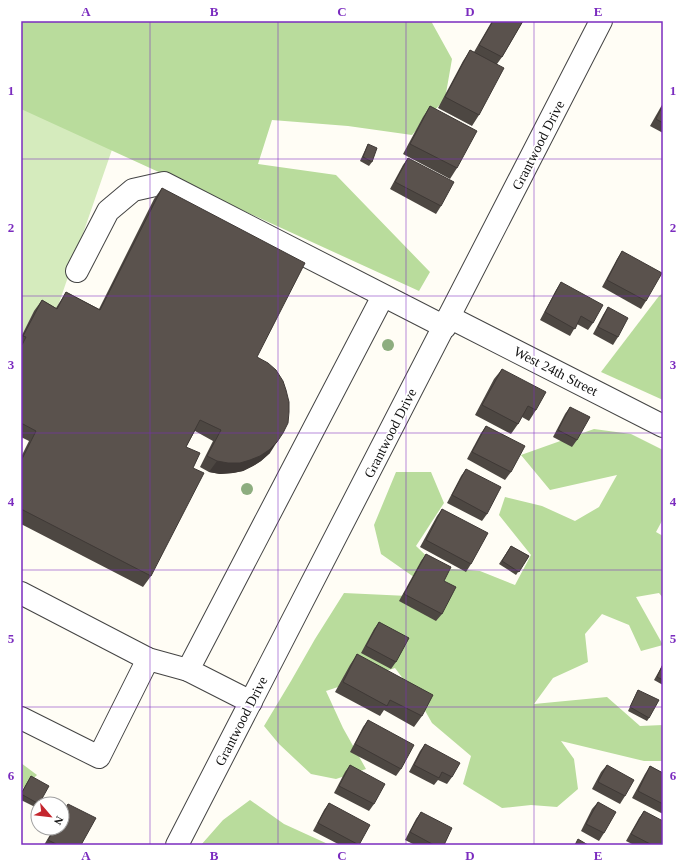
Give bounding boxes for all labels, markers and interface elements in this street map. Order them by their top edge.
text: A [81,4,91,19]
text: B [210,4,219,19]
text: C [337,4,347,19]
text: D [465,4,475,19]
text: E [594,4,602,19]
text: 1 [8,83,14,98]
text: 1 [670,83,676,98]
street label: Grantwood Drive [509,98,567,192]
text: 2 [8,220,14,235]
text: 2 [670,220,676,235]
street label: West 24th Street [511,344,600,399]
text: 3 [8,357,15,372]
text: 3 [670,357,677,372]
street label: Grantwood Drive [361,386,419,480]
text: 4 [8,494,15,509]
text: 4 [670,494,677,509]
text: 5 [8,631,15,646]
text: 5 [670,631,677,646]
street label: Grantwood Drive [212,674,270,768]
text: 6 [8,768,15,783]
text: 6 [670,768,677,783]
north arrow [30,796,70,836]
text: N [52,814,66,827]
text: A [81,848,91,863]
text: B [210,848,219,863]
text: C [337,848,347,863]
text: D [465,848,475,863]
text: E [594,848,602,863]

